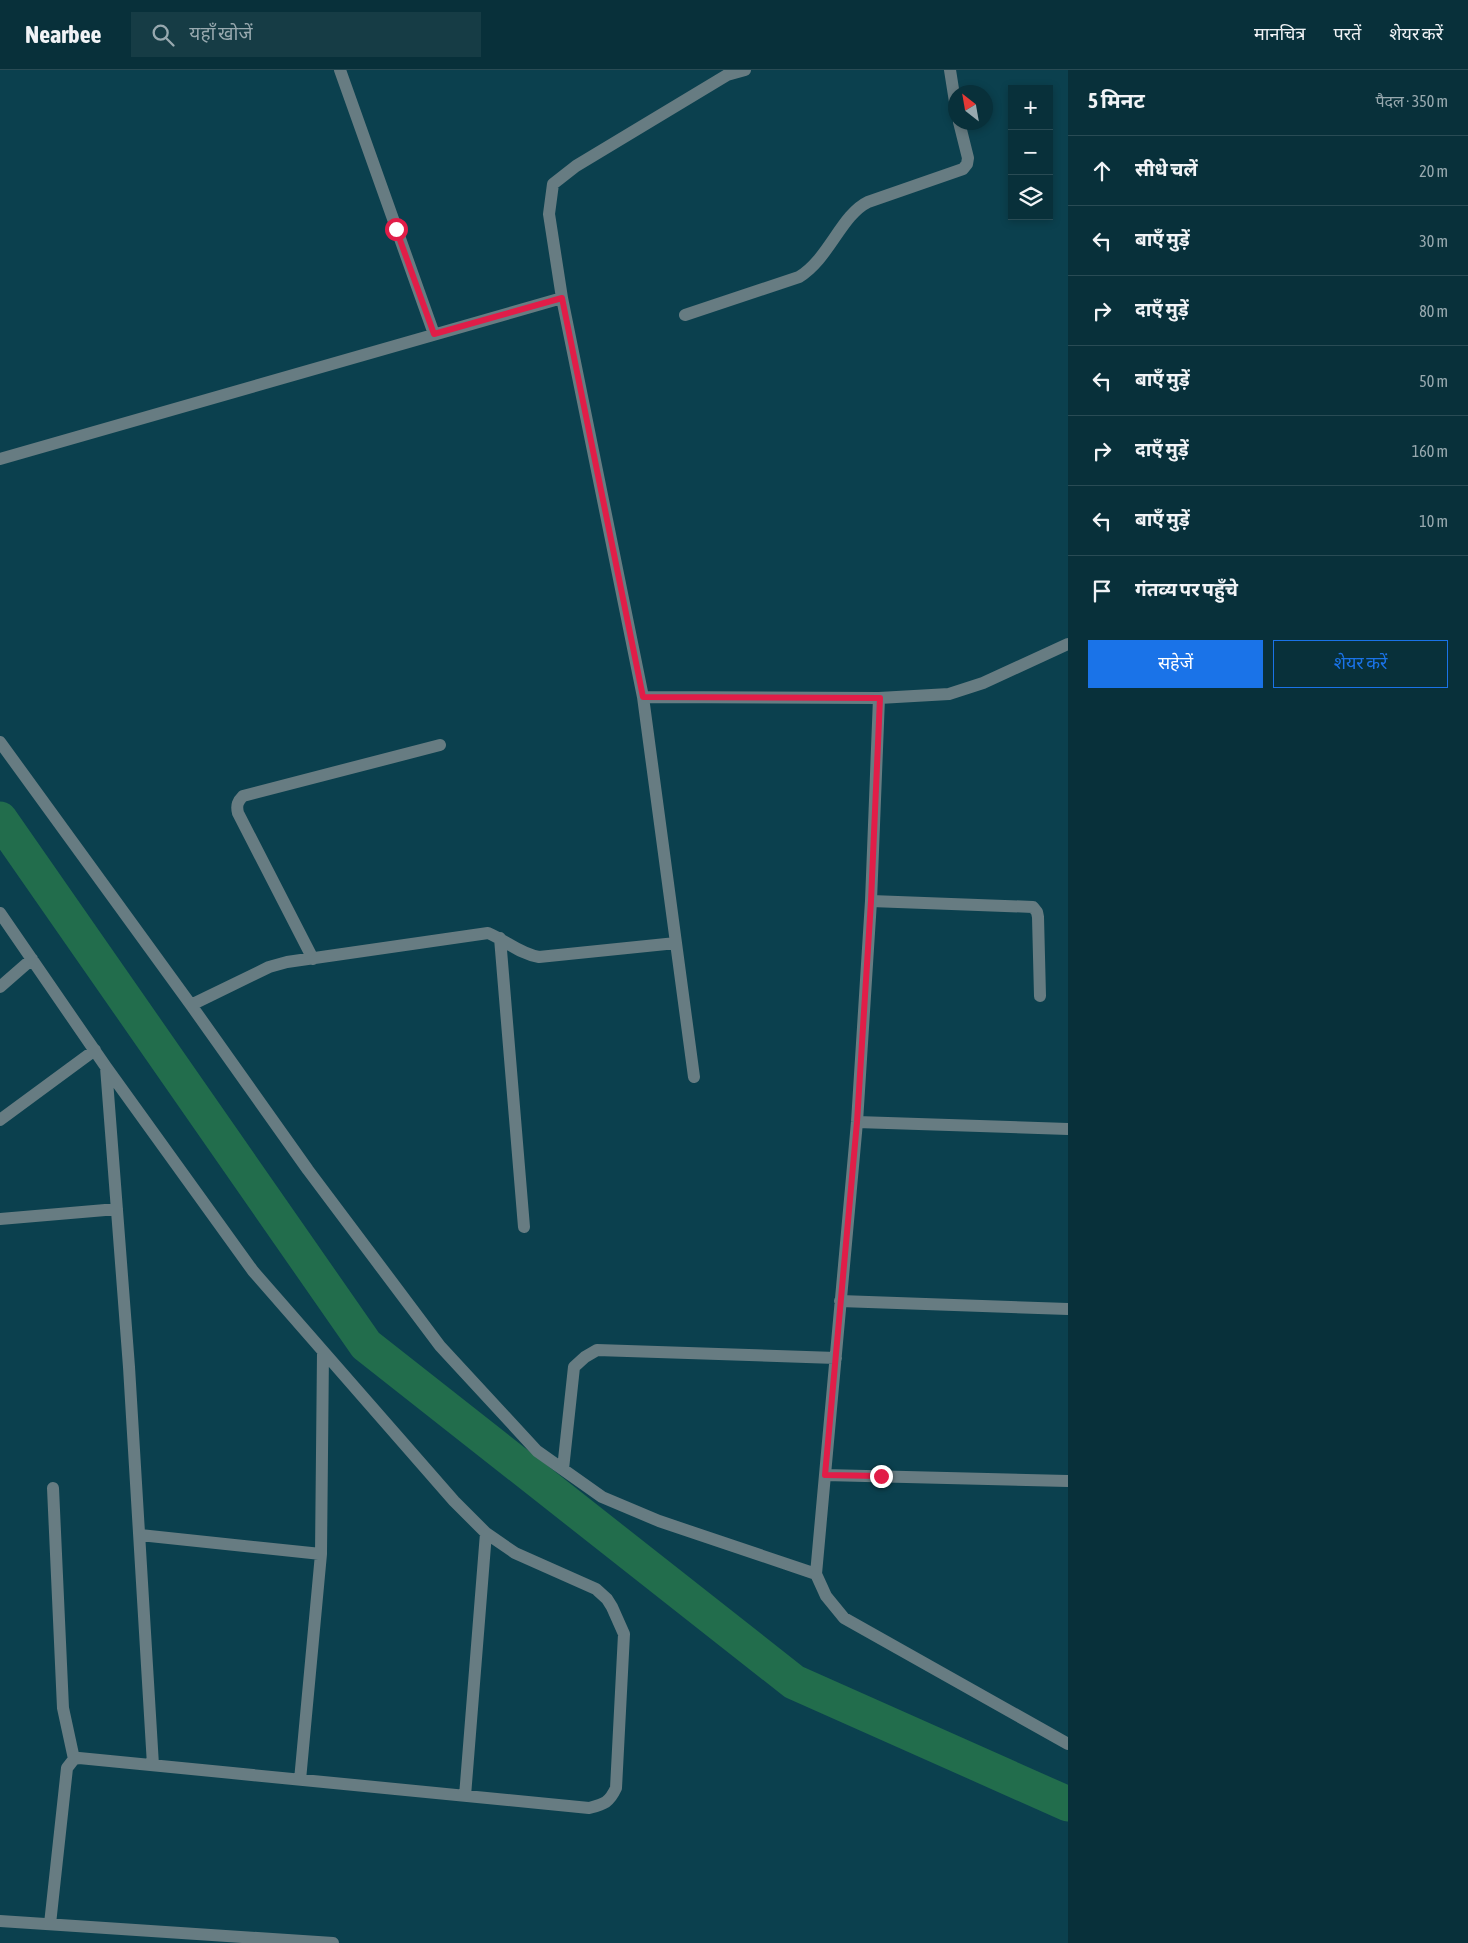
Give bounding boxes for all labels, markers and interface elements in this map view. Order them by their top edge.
search box [131,12,481,57]
text: Nearbee [25,21,101,48]
icon: search [149,21,177,49]
text: यहाँ खोजें [189,22,253,44]
text: मानचित्र [1254,23,1305,44]
text: परतें [1333,23,1361,44]
text: शेयर करें [1389,23,1443,44]
north arrow [948,85,993,130]
map controls [1008,85,1053,220]
button: + [1008,85,1053,130]
text: 5 मिनट [1088,88,1145,112]
text: पैदल · 350 m [1375,92,1448,110]
button: − [1008,130,1053,175]
icon: ahead [1088,157,1116,185]
text: सीधे चलें [1135,158,1198,180]
text: 20 m [1419,162,1448,180]
button: layers [1008,175,1053,220]
route start [385,218,408,241]
icon: left [1088,227,1116,255]
text: बाएँ मुड़ें [1135,228,1190,250]
text: 30 m [1419,232,1448,250]
icon: right [1088,297,1116,325]
text: दाएँ मुड़ें [1135,298,1189,320]
text: 80 m [1419,302,1448,320]
icon: left [1088,367,1116,395]
text: बाएँ मुड़ें [1135,368,1190,390]
text: 50 m [1419,372,1448,390]
icon: right [1088,437,1116,465]
text: दाएँ मुड़ें [1135,438,1189,460]
text: 160 m [1412,442,1448,460]
icon: left [1088,507,1116,535]
text: बाएँ मुड़ें [1135,508,1190,530]
text: 10 m [1419,512,1448,530]
icon: arrive [1088,577,1116,605]
text: गंतव्य पर पहुँचे [1135,578,1238,600]
button: सहेजें [1088,640,1263,688]
button: शेयर करें [1273,640,1448,688]
route end [870,1465,893,1488]

